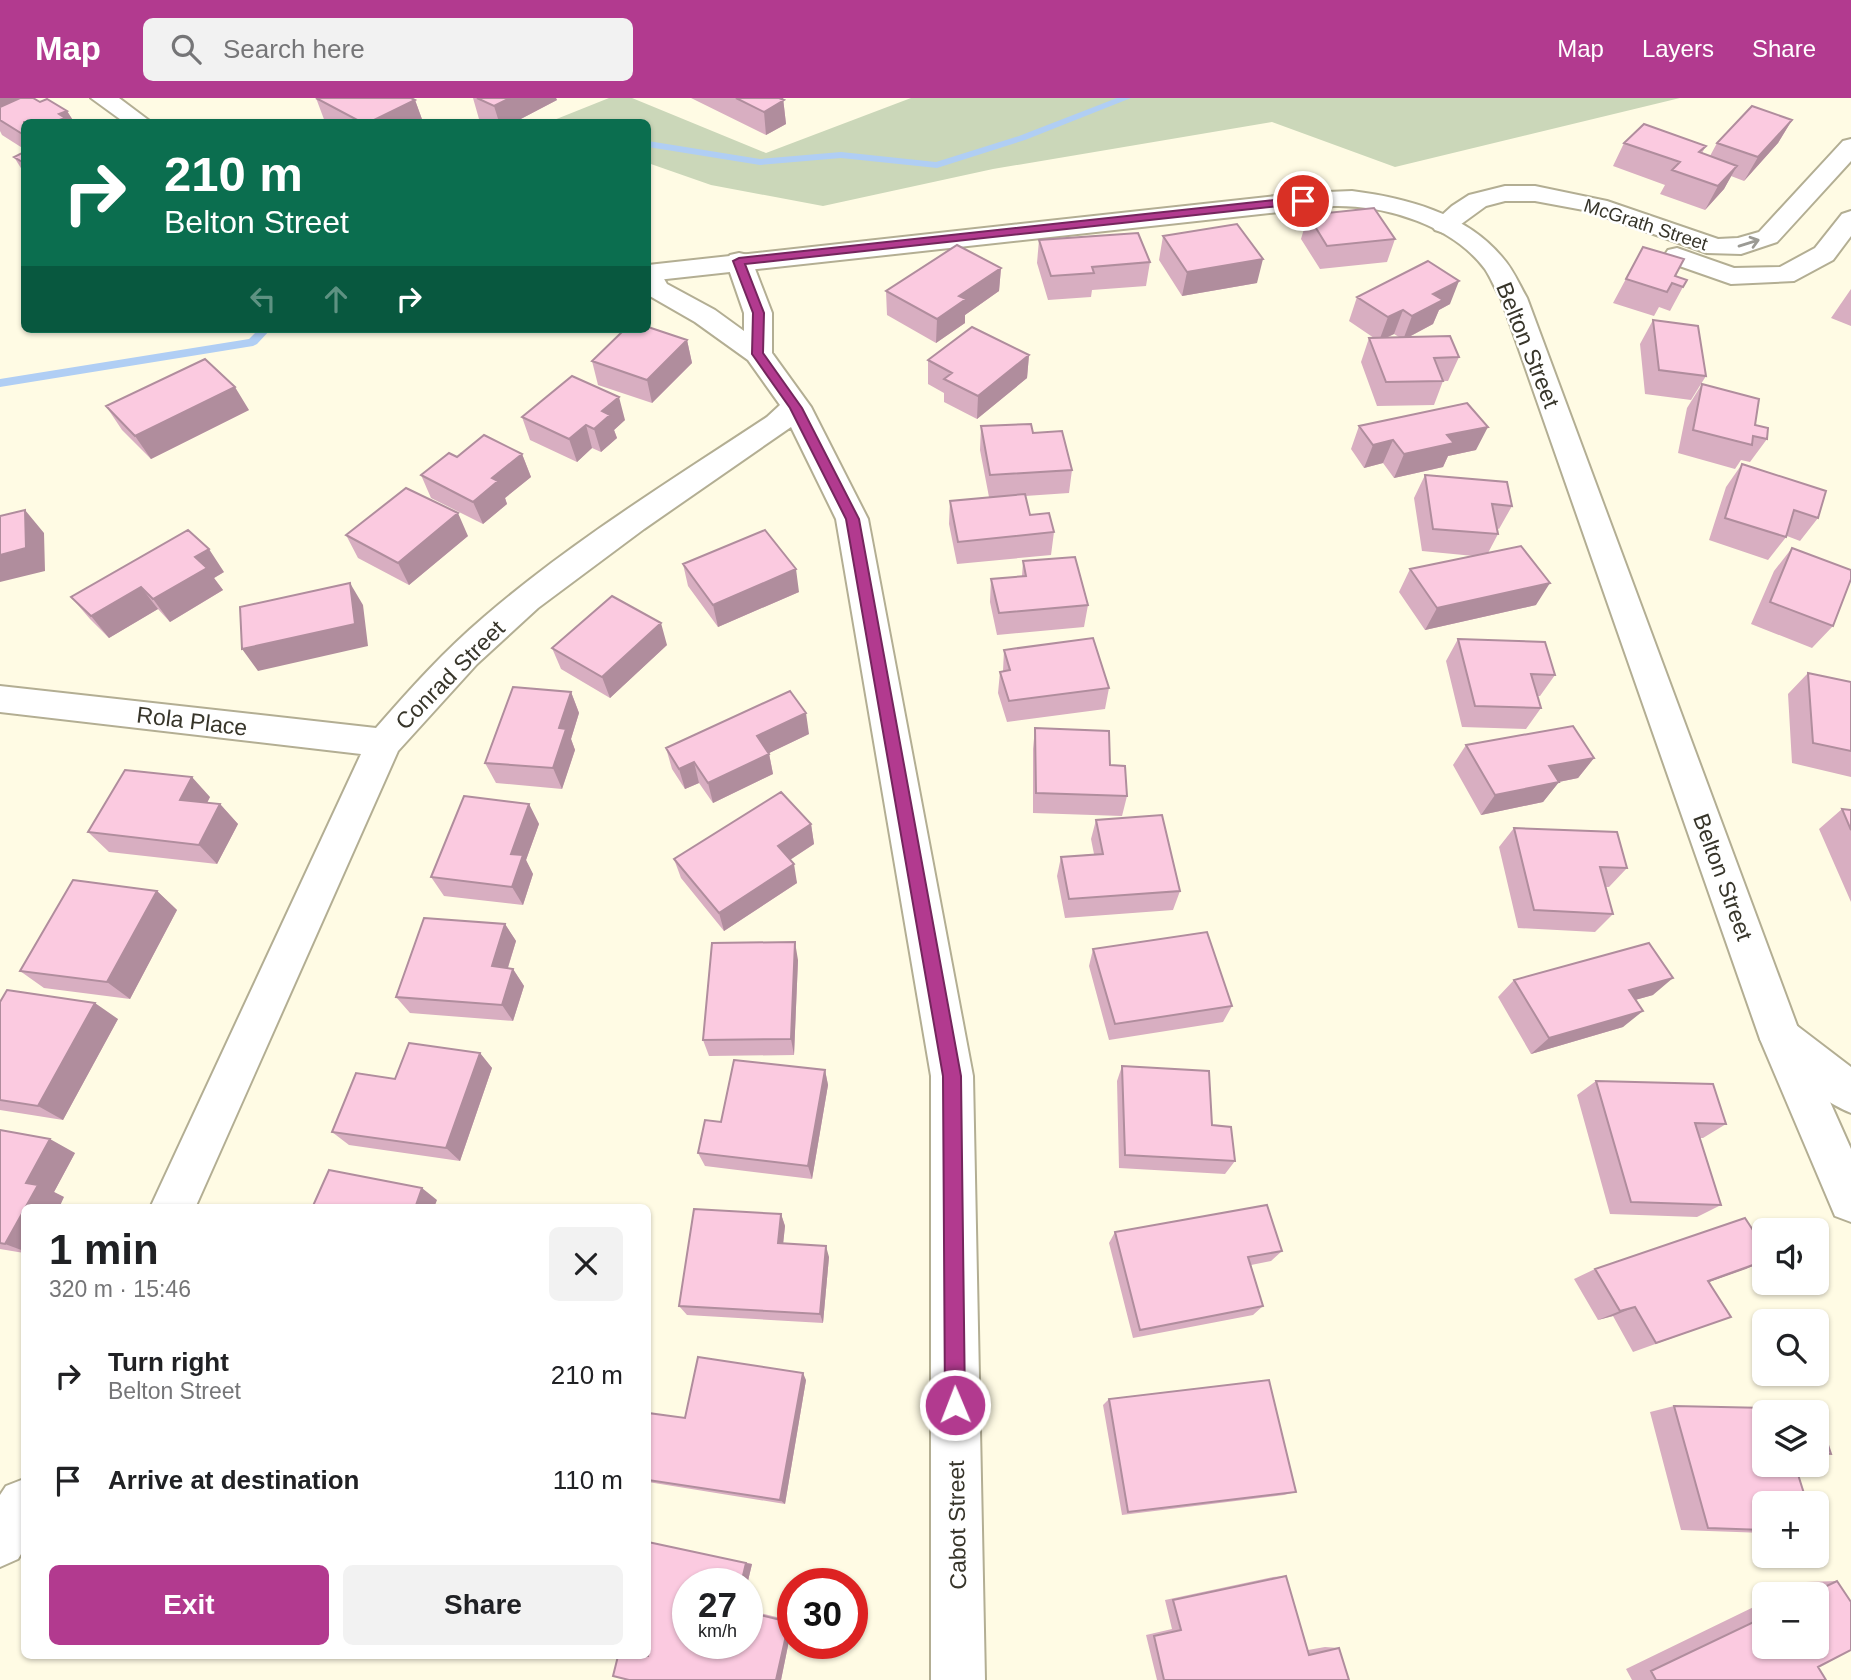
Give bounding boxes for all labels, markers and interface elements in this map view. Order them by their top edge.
search box [143,18,633,81]
text: Map [35,30,101,67]
icon: search [167,30,205,68]
text: Search here [223,34,365,64]
text: Map [1557,35,1604,62]
text: Layers [1642,35,1714,62]
text: Share [1752,35,1816,62]
icon: right [49,147,140,238]
text: 210 m [164,147,303,201]
pin [1273,171,1333,231]
icon: arrive [1284,182,1322,220]
street label: McGrath Street [1581,195,1711,255]
text: Belton Street [164,204,349,240]
one-way arrow [1737,236,1759,248]
street label: Belton Street [1491,278,1565,412]
icon: left [244,280,282,318]
icon: ahead [317,280,355,318]
icon: right [390,280,428,318]
street label: Conrad Street [390,615,510,735]
street label: Rola Place [135,701,249,741]
street label: Belton Street [1688,810,1758,944]
map controls [1752,1218,1829,1659]
button: sound [1752,1218,1829,1295]
text: 1 min [49,1226,159,1273]
button: close [549,1227,623,1301]
text: 320 m · 15:46 [49,1276,191,1302]
button: search [1752,1309,1829,1386]
text: Turn right [108,1347,229,1377]
icon: right [49,1357,87,1395]
text: 210 m [551,1360,623,1390]
position arrow [918,1368,992,1442]
text: Belton Street [108,1378,241,1404]
button: layers [1752,1400,1829,1477]
street label: Cabot Street [943,1460,971,1590]
icon: arrive [49,1462,87,1500]
text: Arrive at destination [108,1465,359,1495]
text: 110 m [553,1465,623,1495]
button: + [1752,1491,1829,1568]
button: Exit [49,1565,329,1645]
button: Share [343,1565,623,1645]
speed limit sign: 30 [777,1568,868,1659]
button: − [1752,1582,1829,1659]
text: 27 [698,1585,737,1624]
text: km/h [698,1621,737,1641]

